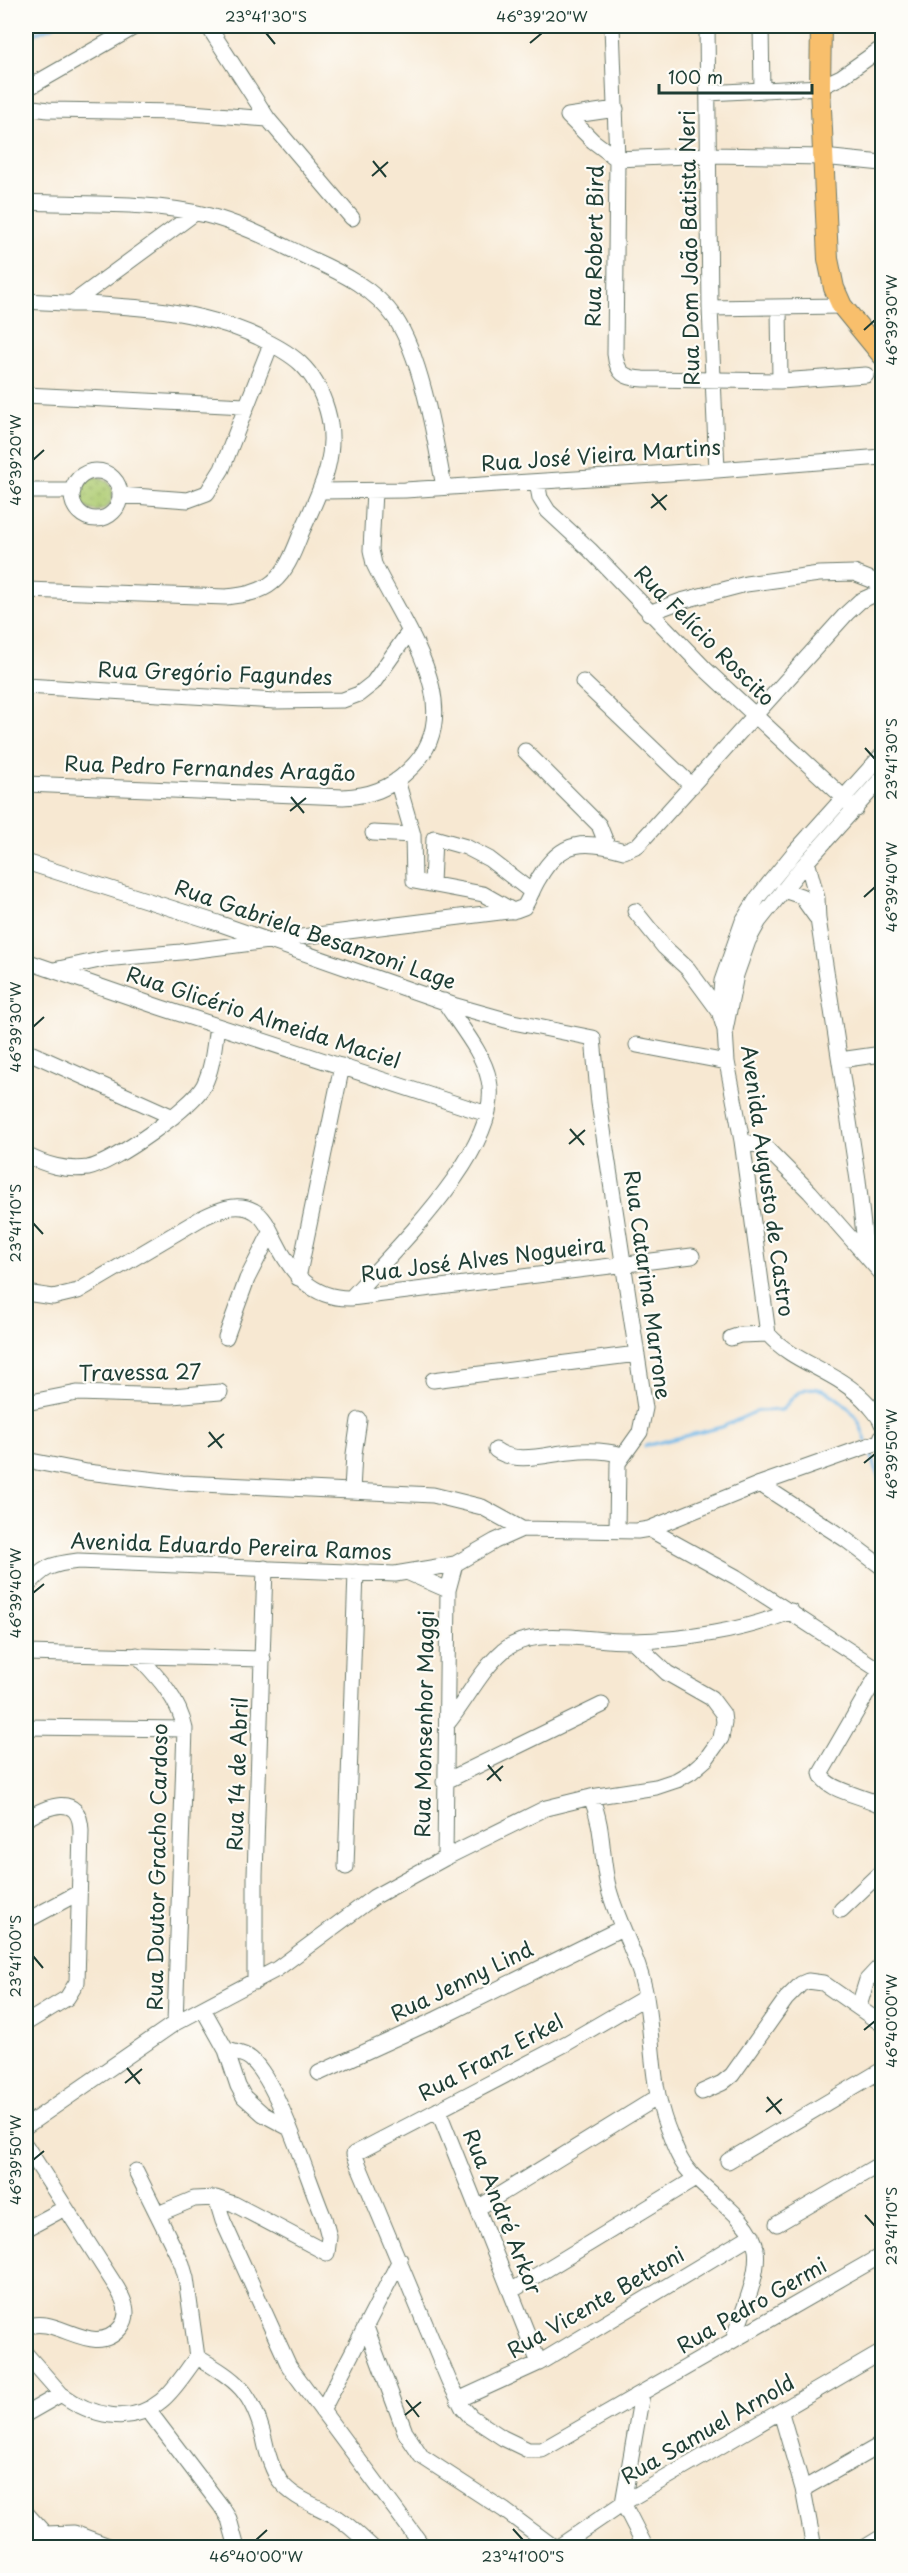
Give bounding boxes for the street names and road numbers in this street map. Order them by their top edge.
street label: Rua Dom João Batista Neri [670,110,706,386]
street label: Rua Robert Bird [576,164,610,327]
street label: Rua José Vieira Martins [480,430,722,478]
street label: Rua Felício Roscito [628,557,783,712]
street label: Rua Gregório Fagundes [97,652,333,692]
street label: Rua Pedro Fernandes Aragão [64,746,356,788]
street label: Rua Gabriela Besanzoni Lage [171,870,461,996]
street label: Rua Glicério Almeida Maciel [122,957,405,1076]
street label: Avenida Augusto de Castro [734,1043,804,1318]
street label: Rua Catarina Marrone [617,1168,681,1401]
street label: Rua José Alves Nogueira [359,1227,607,1289]
street label: Travessa 27 [78,1354,202,1388]
street label: Avenida Eduardo Pereira Ramos [70,1523,392,1567]
street label: Rua Monsenhor Maggi [405,1610,441,1838]
street label: Rua 14 de Abril [217,1696,255,1852]
street label: Rua Doutor Gracho Cardoso [137,1723,175,2011]
street label: Rua Jenny Lind [384,1932,538,2029]
street label: Rua Franz Erkel [412,2004,568,2108]
street label: Rua André Arkor [456,2124,552,2299]
street label: Rua Vicente Bettoni [500,2237,690,2365]
street label: Rua Pedro Germi [670,2248,832,2360]
street label: Rua Samuel Arnold [614,2365,800,2491]

